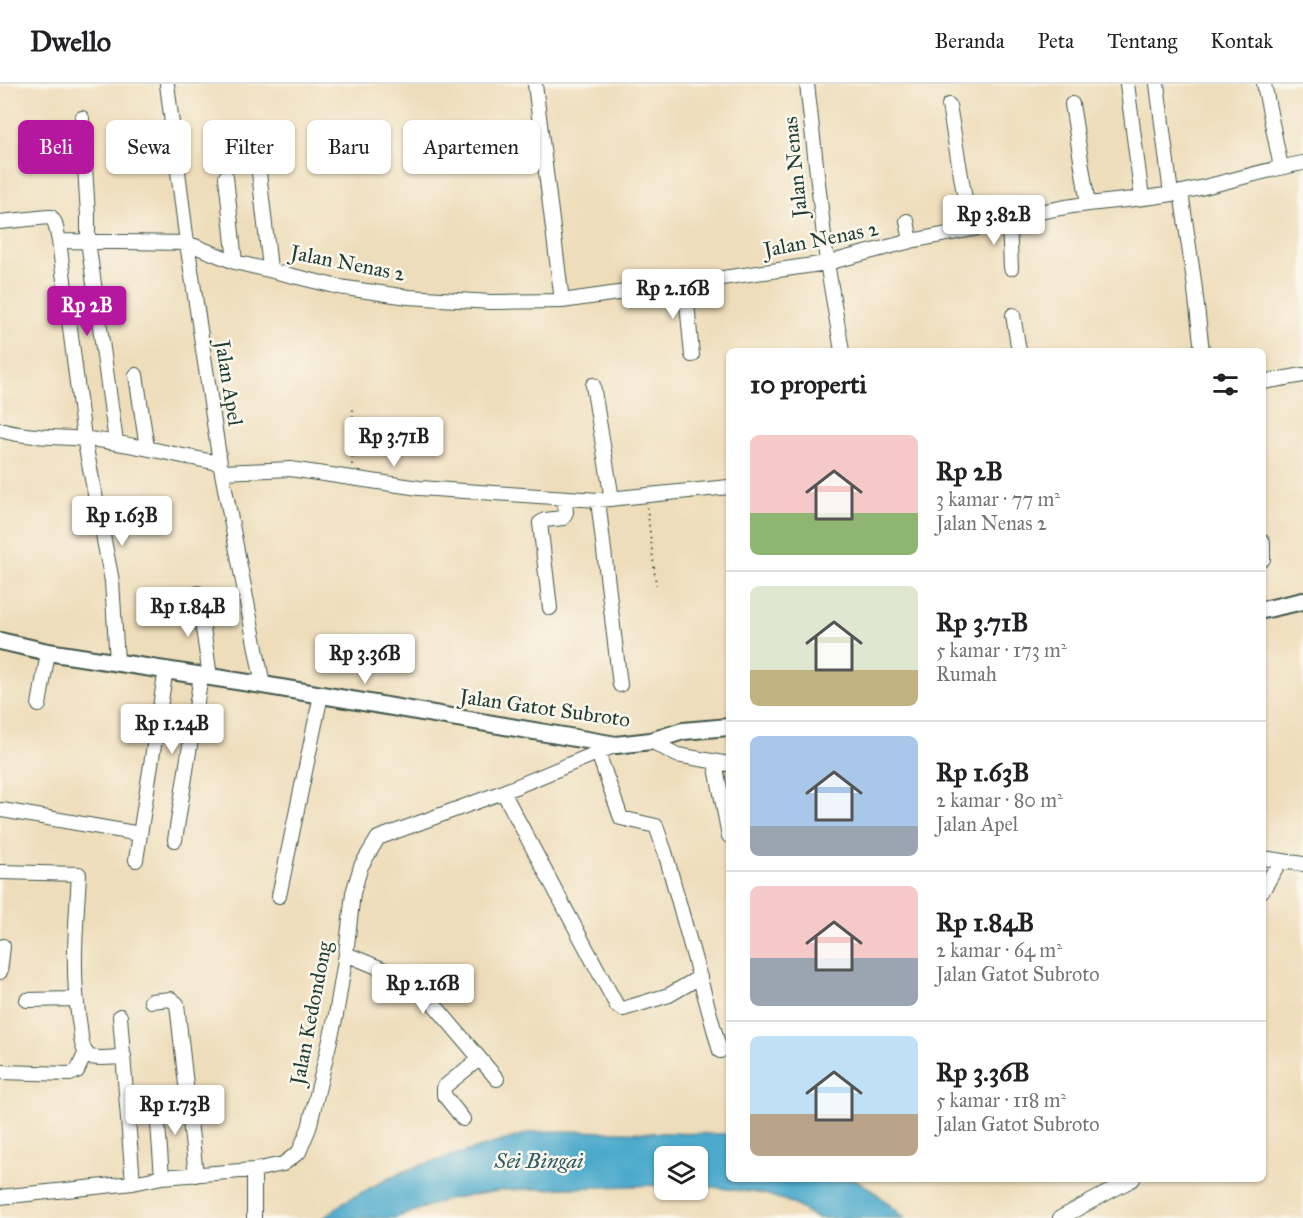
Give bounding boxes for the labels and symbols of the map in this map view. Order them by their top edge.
street label: Jalan Nenas [777,115,813,221]
pin: Rp 3.82B [932,195,1056,246]
street label: Jalan Nenas 2 [759,215,881,263]
street label: Jalan Nenas 2 [286,239,408,287]
pin: Rp 2.16B [611,269,735,320]
pin: Rp 2B [45,286,129,337]
street label: Jalan Apel [209,336,249,428]
pin: Rp 3.71B [332,417,456,468]
pin: Rp 1.63B [60,496,184,547]
pin: Rp 1.84B [126,587,250,638]
pin: Rp 3.36B [303,634,427,685]
street label: Jalan Gatot Subroto [456,683,632,733]
pin: Rp 1.24B [110,704,234,755]
street label: Jalan Kedondong [284,939,338,1089]
pin: Rp 2.16B [361,964,485,1015]
pin: Rp 1.73B [113,1085,237,1136]
water label: Sei Bingai [493,1147,584,1174]

